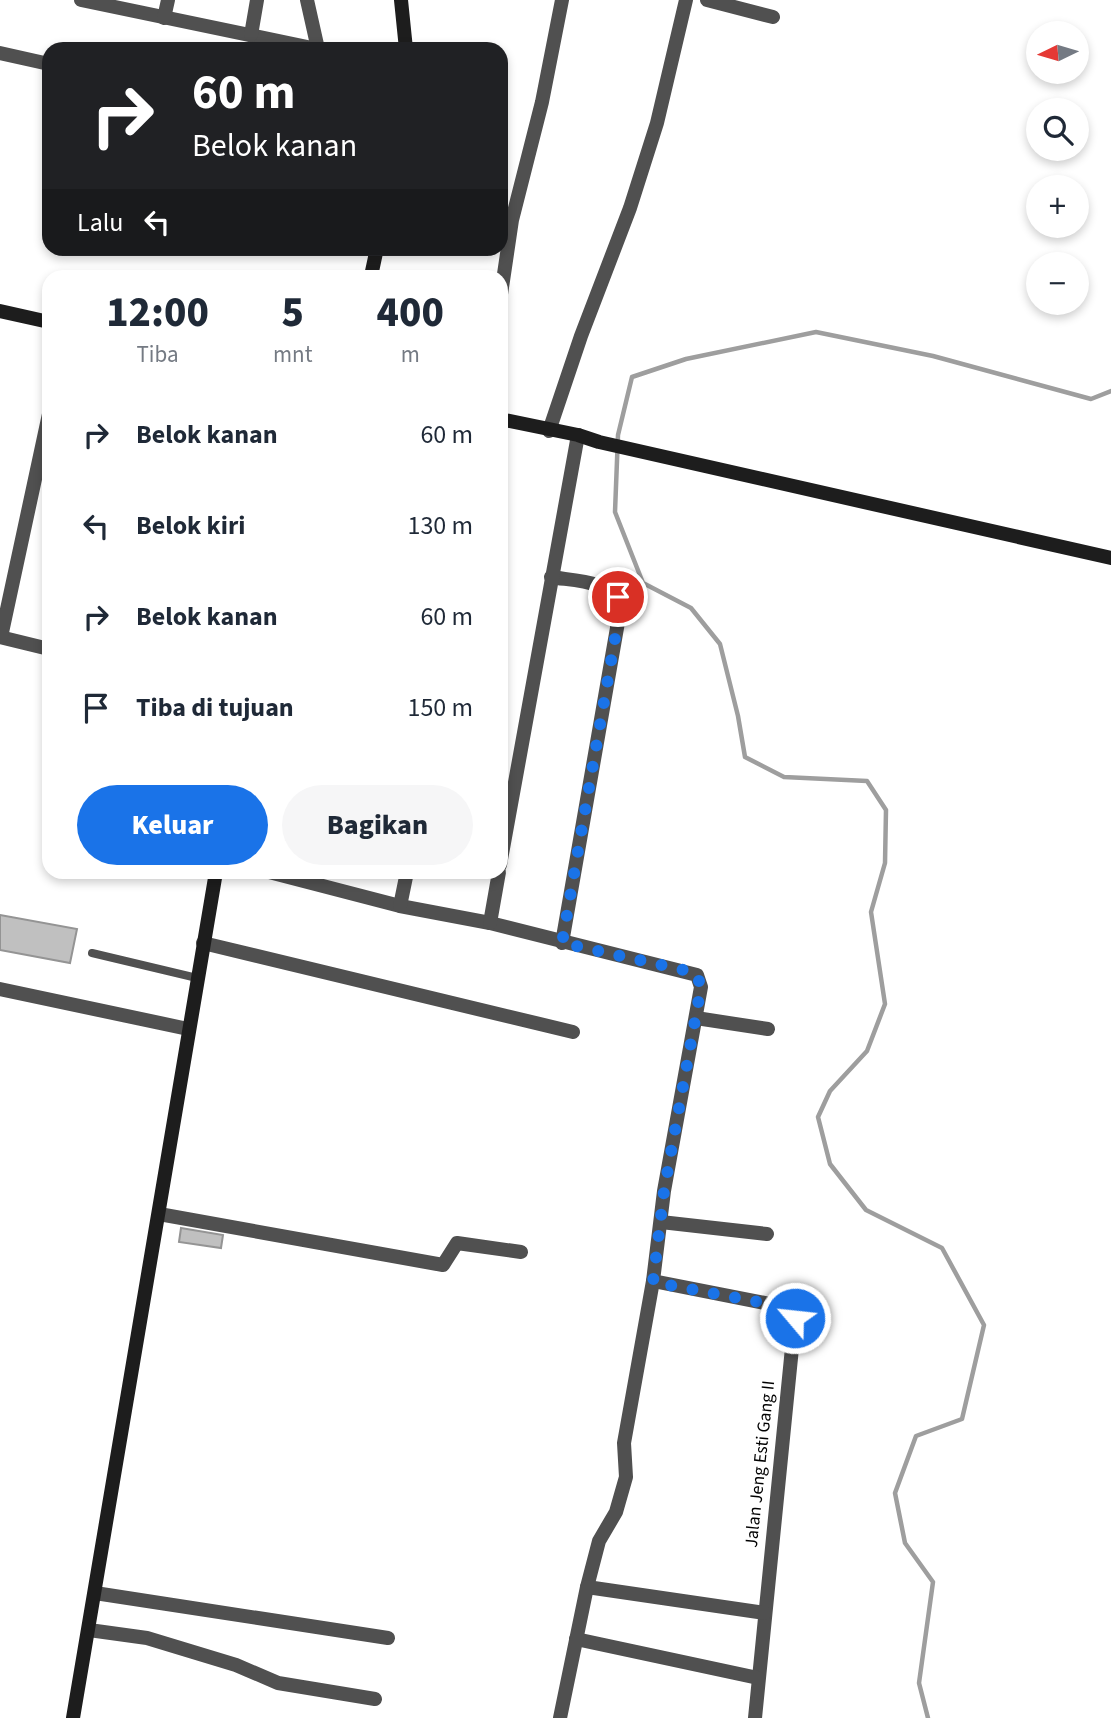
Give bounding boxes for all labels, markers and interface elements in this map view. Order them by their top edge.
north arrow [1026,21,1088,84]
map controls [1026,21,1089,315]
text: 60 m [192,58,296,128]
icon: right [77,70,168,161]
button: search [1026,98,1089,161]
text: Belok kanan [192,123,357,169]
button: + [1026,175,1089,238]
icon: left [138,203,176,241]
text: Lalu [77,204,124,241]
button: − [1026,252,1089,315]
text: 12:00 [106,283,209,343]
text: 5 [281,283,304,343]
text: 400 [377,283,444,343]
text: Tiba [137,338,178,371]
text: mnt [273,338,312,371]
text: m [401,338,420,371]
icon: right [77,416,115,454]
text: Belok kanan [136,416,278,453]
text: 60 m [420,416,473,453]
icon: left [77,507,115,545]
text: Belok kiri [136,507,245,544]
text: 130 m [407,507,473,544]
pin [588,567,648,627]
icon: arrive [599,578,637,616]
icon: right [77,598,115,636]
text: Belok kanan [136,598,278,635]
text: 60 m [420,598,473,635]
icon: arrive [77,689,115,727]
text: Tiba di tujuan [136,689,294,726]
text: 150 m [407,689,473,726]
button: Keluar [77,785,268,865]
button: Bagikan [282,785,473,865]
position arrow [758,1281,832,1355]
street label: Jalan Jeng Esti Gang II [739,1379,781,1549]

